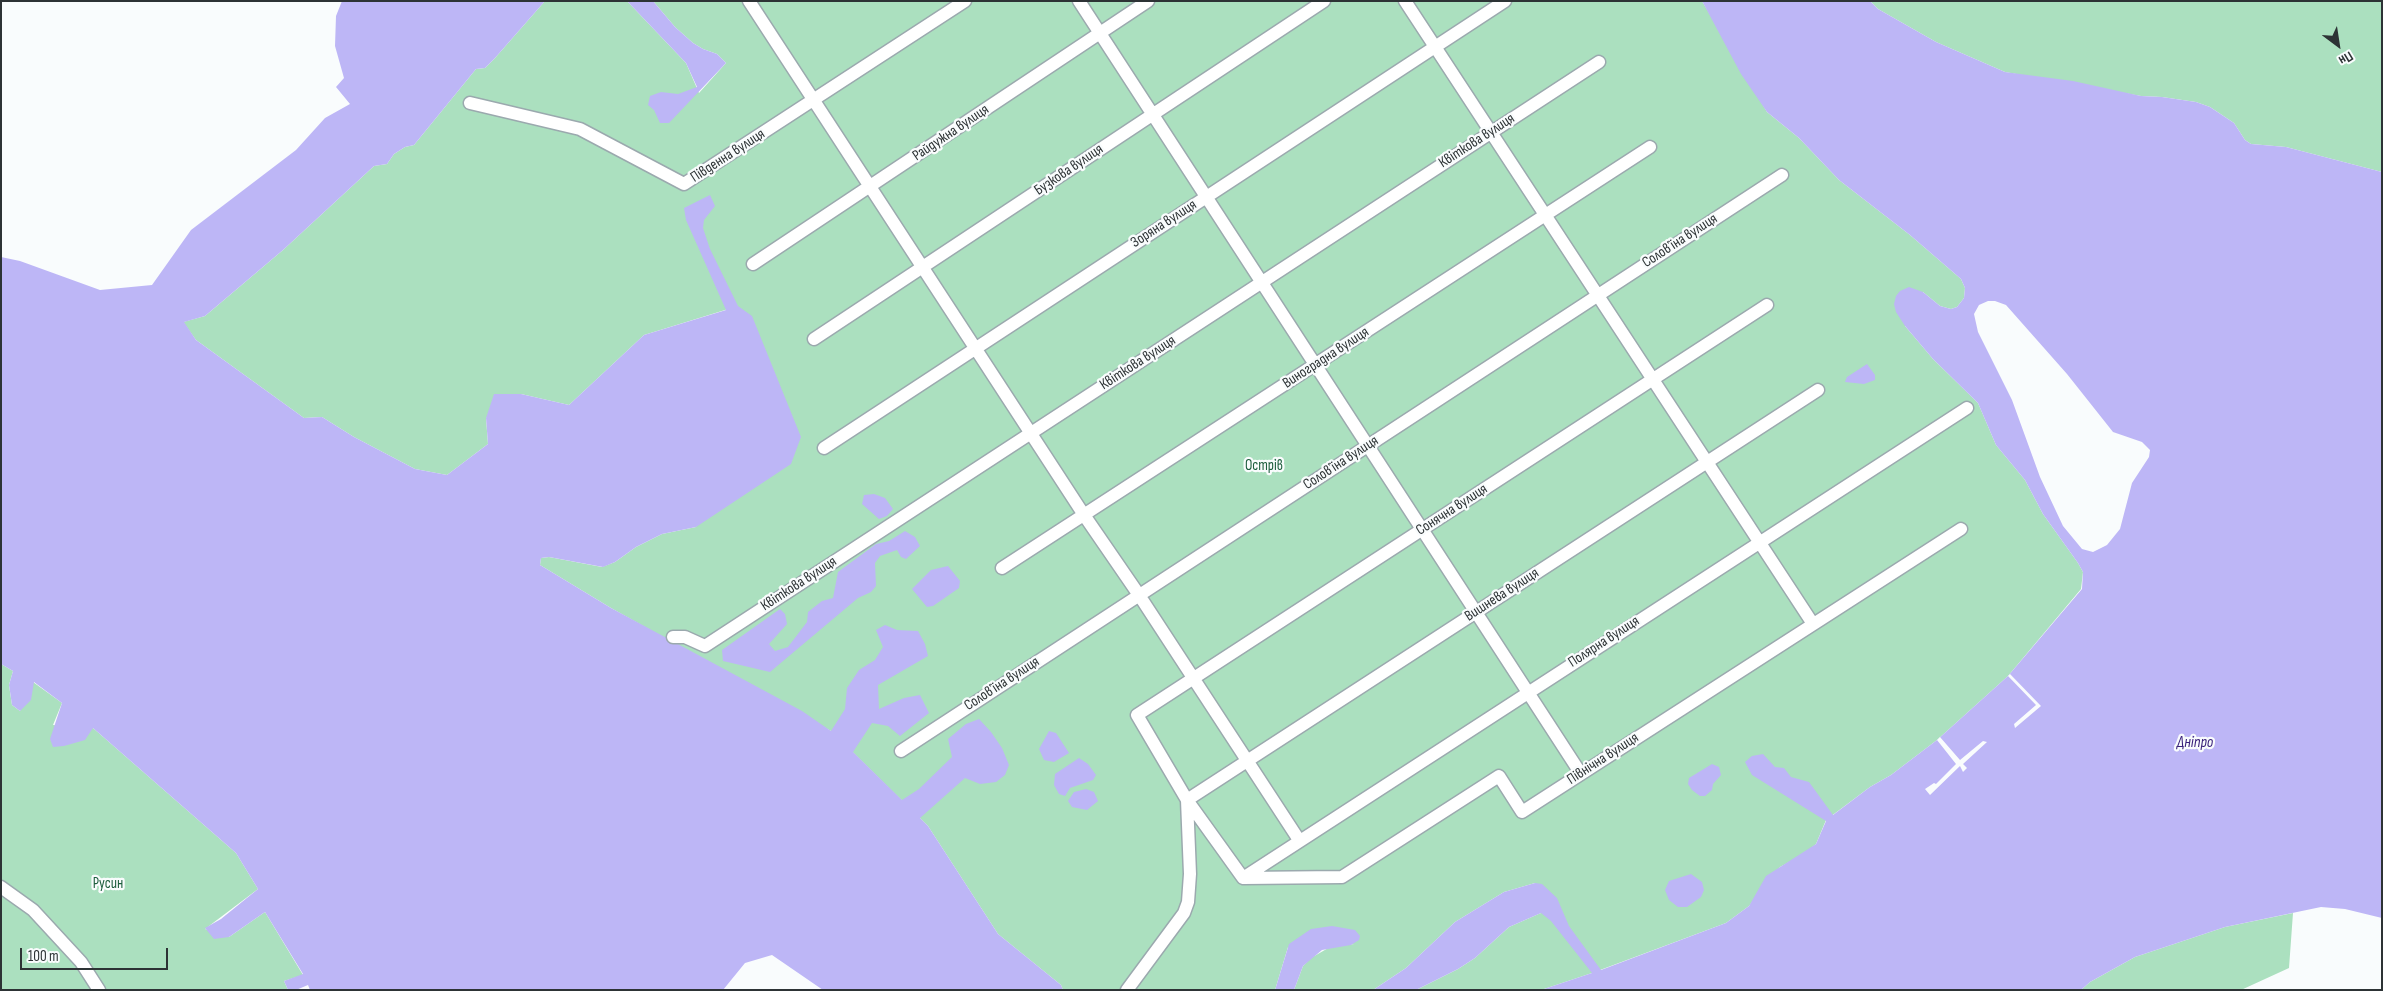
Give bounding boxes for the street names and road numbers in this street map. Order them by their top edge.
street label: Райдужна вулиця [909,101,993,165]
street label: Квіткова вулиця [1436,110,1518,172]
street label: Південна вулиця [687,125,769,187]
street label: Бузкова вулиця [1031,140,1107,200]
street label: Зоряна вулиця [1128,196,1200,252]
street label: Соловʼїна вулиця [1639,210,1721,272]
street label: Виноградна вулиця [1279,323,1373,393]
street label: Квіткова вулиця [1097,332,1179,394]
street label: Соловʼїна вулиця [1300,432,1382,494]
street label: Сонячна вулиця [1413,480,1491,540]
street label: Квіткова вулиця [758,553,840,615]
street label: Вишнева вулиця [1462,564,1542,626]
street label: Полярна вулиця [1565,612,1643,672]
street label: Соловʼїна вулиця [961,653,1043,715]
street label: Північна вулиця [1564,729,1642,789]

